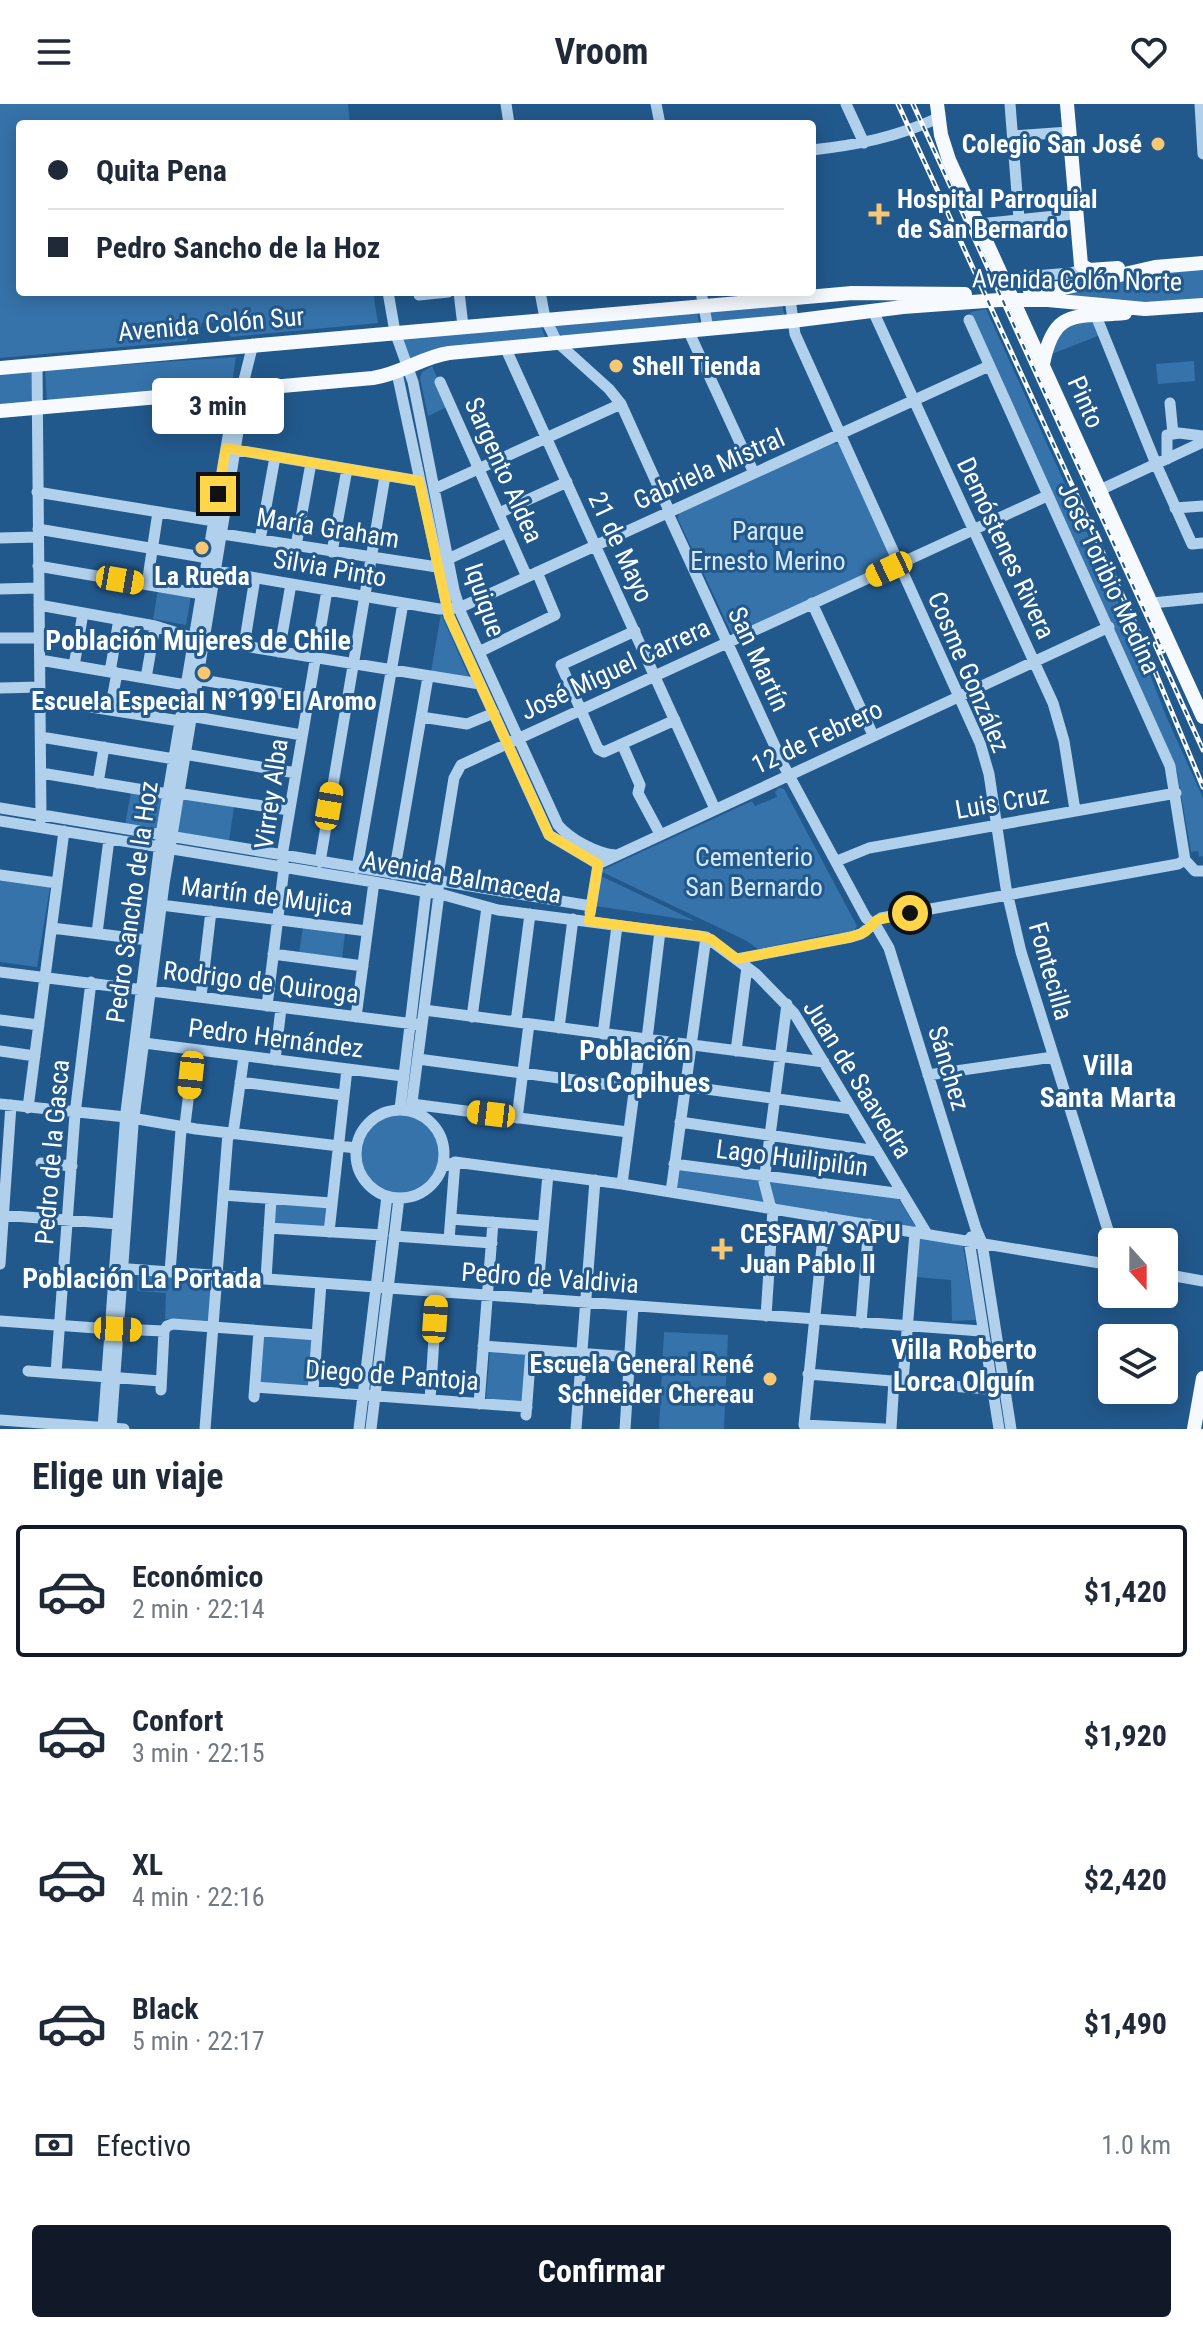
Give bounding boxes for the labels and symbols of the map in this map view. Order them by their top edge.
place label: Colegio San José [962,129,1142,159]
marker: Colegio San José [1149,135,1167,153]
place label: Hospital Parroquial de San Bernardo [897,184,1098,244]
marker: Hospital Parroquial de San Bernardo [868,203,890,225]
street label: Avenida Colón Norte [972,263,1182,297]
street label: Avenida Colón Sur [117,301,305,347]
place label: Shell Tienda [632,351,761,381]
marker: Shell Tienda [607,357,625,375]
street label: Pinto [1061,371,1111,433]
callout: 3 min [152,378,284,434]
street label: Sargento Aldea [459,393,549,547]
street label: Gabriela Mistral [629,422,789,516]
street label: Demóstenes Rivera [951,452,1061,644]
route end [200,476,236,512]
street label: José Toribio Medina [1051,477,1167,679]
street label: 21 de Mayo [582,487,660,607]
street label: María Graham [254,502,402,554]
park label: Parque Ernesto Merino [690,516,846,576]
marker: La Rueda [193,539,211,557]
street label: Silvia Pinto [271,543,389,593]
car [862,548,916,590]
street label: Iquique [458,559,512,641]
place label: La Rueda [154,561,250,591]
car [94,564,146,596]
street label: Cosme González [922,587,1016,757]
street label: San Martín [722,602,796,716]
street label: José Miguel Carrera [515,612,715,726]
district label: Población Mujeres de Chile [45,624,351,657]
marker: Escuela Especial N°199 El Aromo [195,664,213,682]
place label: Escuela Especial N°199 El Aromo [31,686,377,716]
street label: 12 de Febrero [747,694,887,780]
street label: Virrey Alba [248,737,294,851]
street label: Pedro Sancho de la Hoz [100,779,164,1025]
street label: Luis Cruz [953,779,1051,825]
car [313,780,345,832]
park label: Cementerio San Bernardo [685,842,823,902]
street label: Avenida Balmaceda [360,845,564,909]
street label: Martín de Mujica [180,871,354,921]
route start [892,895,928,931]
street label: Fontecilla [1023,919,1079,1023]
street label: Rodrigo de Quiroga [162,955,360,1009]
street label: Juan de Saavedra [797,994,919,1164]
street label: Pedro Hernández [187,1012,365,1064]
street label: Sánchez [922,1022,976,1114]
district label: Población Los Copihues [560,1034,710,1099]
district label: Villa Santa Marta [1040,1049,1176,1114]
car [177,1050,205,1100]
street label: Pedro de la Gasca [29,1058,75,1246]
car [466,1099,516,1129]
street label: Lago Huilipilún [714,1134,870,1182]
place label: CESFAM/ SAPU Juan Pablo II [740,1219,901,1279]
north arrow [1098,1228,1178,1308]
marker: CESFAM/ SAPU Juan Pablo II [711,1238,733,1260]
street label: Pedro de Valdivia [460,1257,640,1299]
district label: Población La Portada [22,1262,262,1295]
car [421,1294,449,1344]
car [93,1316,143,1342]
district label: Villa Roberto Lorca Olguín [891,1333,1037,1398]
place label: Escuela General René Schneider Chereau [529,1349,754,1409]
street label: Diego de Pantoja [304,1354,480,1396]
marker: Escuela General René Schneider Chereau [761,1370,779,1388]

